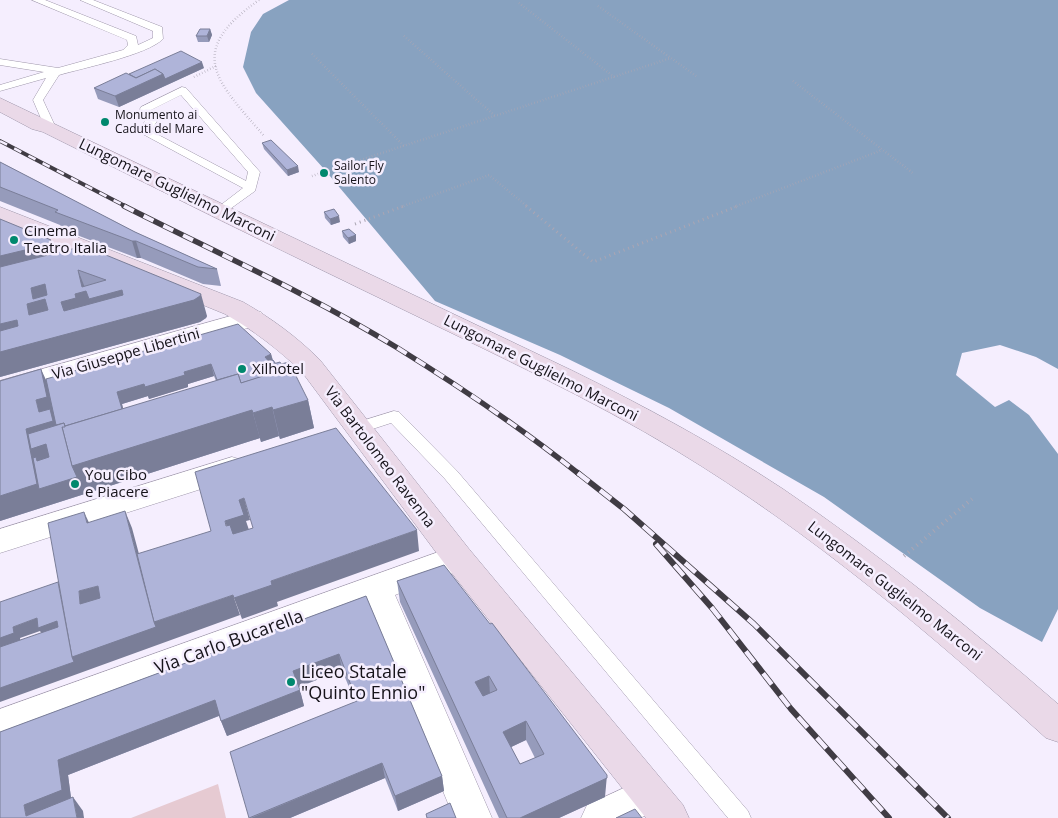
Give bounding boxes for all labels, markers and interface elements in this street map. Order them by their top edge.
place label: Monumento ai Caduti del Mare [115,106,204,137]
marker: Monumento ai Caduti del Mare [99,116,111,128]
street label: Lungomare Guglielmo Marconi [76,133,279,245]
place label: Sailor Fly Salento [334,157,385,188]
marker: Sailor Fly Salento [318,167,330,179]
place label: Cinema Teatro Italia [24,220,107,257]
marker: Cinema Teatro Italia [8,234,20,246]
street label: Lungomare Guglielmo Marconi [441,309,642,425]
street label: Via Giuseppe Libertini [50,322,202,384]
place label: Xilhotel [252,358,304,378]
marker: Xilhotel [236,363,248,375]
street label: Via Bartolomeo Ravenna [321,382,440,531]
place label: You Cibo e Piacere [85,464,149,501]
marker: You Cibo e Piacere [69,478,81,490]
street label: Lungomare Guglielmo Marconi [804,516,987,665]
street label: Via Carlo Bucarella [151,603,306,679]
place label: Liceo Statale "Quinto Ennio" [301,659,425,704]
marker: Liceo Statale "Quinto Ennio" [285,676,297,688]

